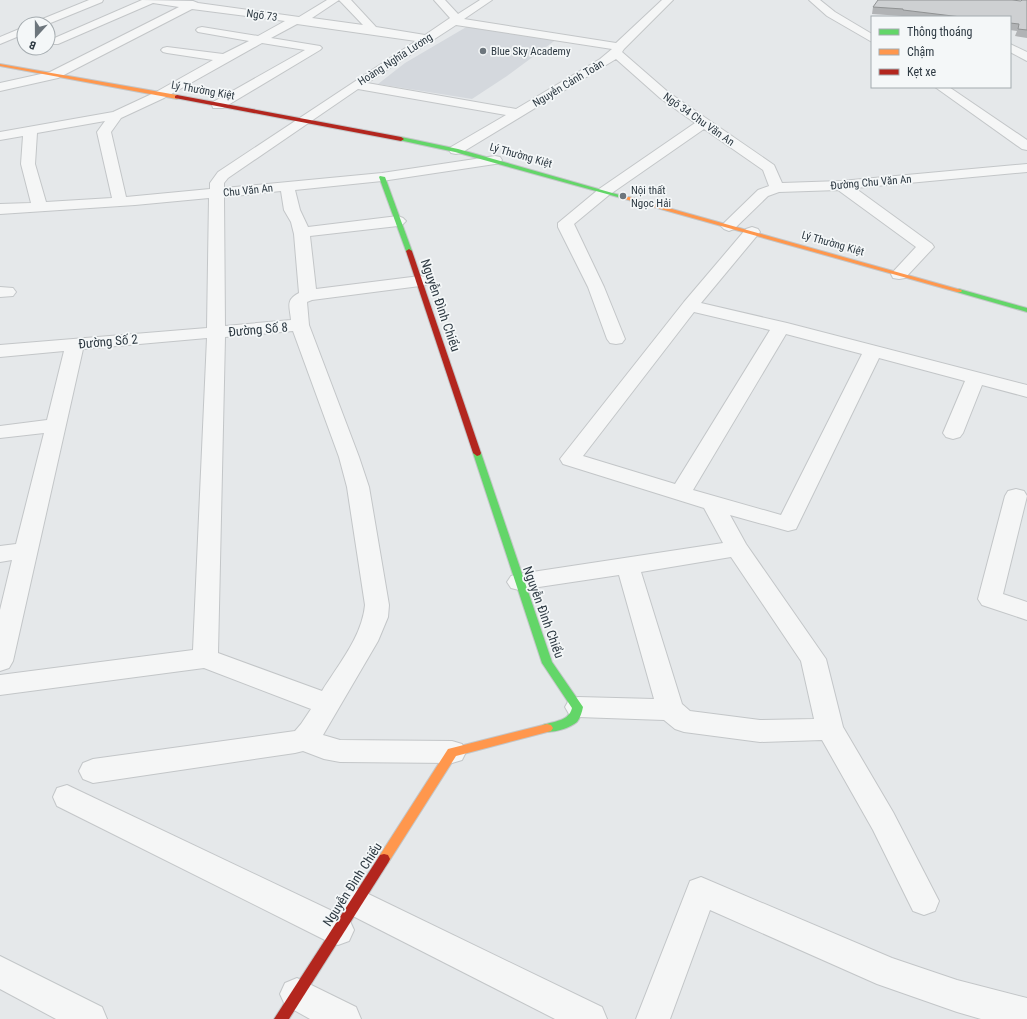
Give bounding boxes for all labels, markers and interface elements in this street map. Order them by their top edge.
street label: Ngõ 73 [246,7,278,24]
north arrow [16,16,56,56]
legend [871,16,1011,88]
text: Thông thoáng [907,25,972,39]
street label: Hoàng Nghĩa Lương [356,31,435,88]
text: B [27,38,38,52]
place label: Blue Sky Academy [491,45,571,58]
text: Chậm [907,45,934,59]
marker: Blue Sky Academy [478,46,488,56]
street label: Nguyễn Cảnh Toàn [530,57,606,110]
text: Kẹt xe [907,65,936,79]
street label: Lý Thường Kiệt [170,79,236,102]
street label: Ngõ 34 Chu Văn An [661,90,737,149]
street label: Lý Thường Kiệt [488,140,554,171]
street label: Đường Chu Văn An [830,172,912,193]
street label: Chu Văn An [222,181,274,200]
place label: Nội thất Ngọc Hải [631,184,671,210]
marker: Nội thất Ngọc Hải [618,191,628,201]
street label: Lý Thường Kiệt [800,228,866,259]
street label: Nguyễn Đình Chiểu [418,257,463,353]
street label: Đường Số 8 [228,319,288,340]
street label: Đường Số 2 [78,331,138,352]
street label: Nguyễn Đình Chiểu [520,564,567,660]
street label: Nguyễn Đình Chiểu [320,840,385,929]

